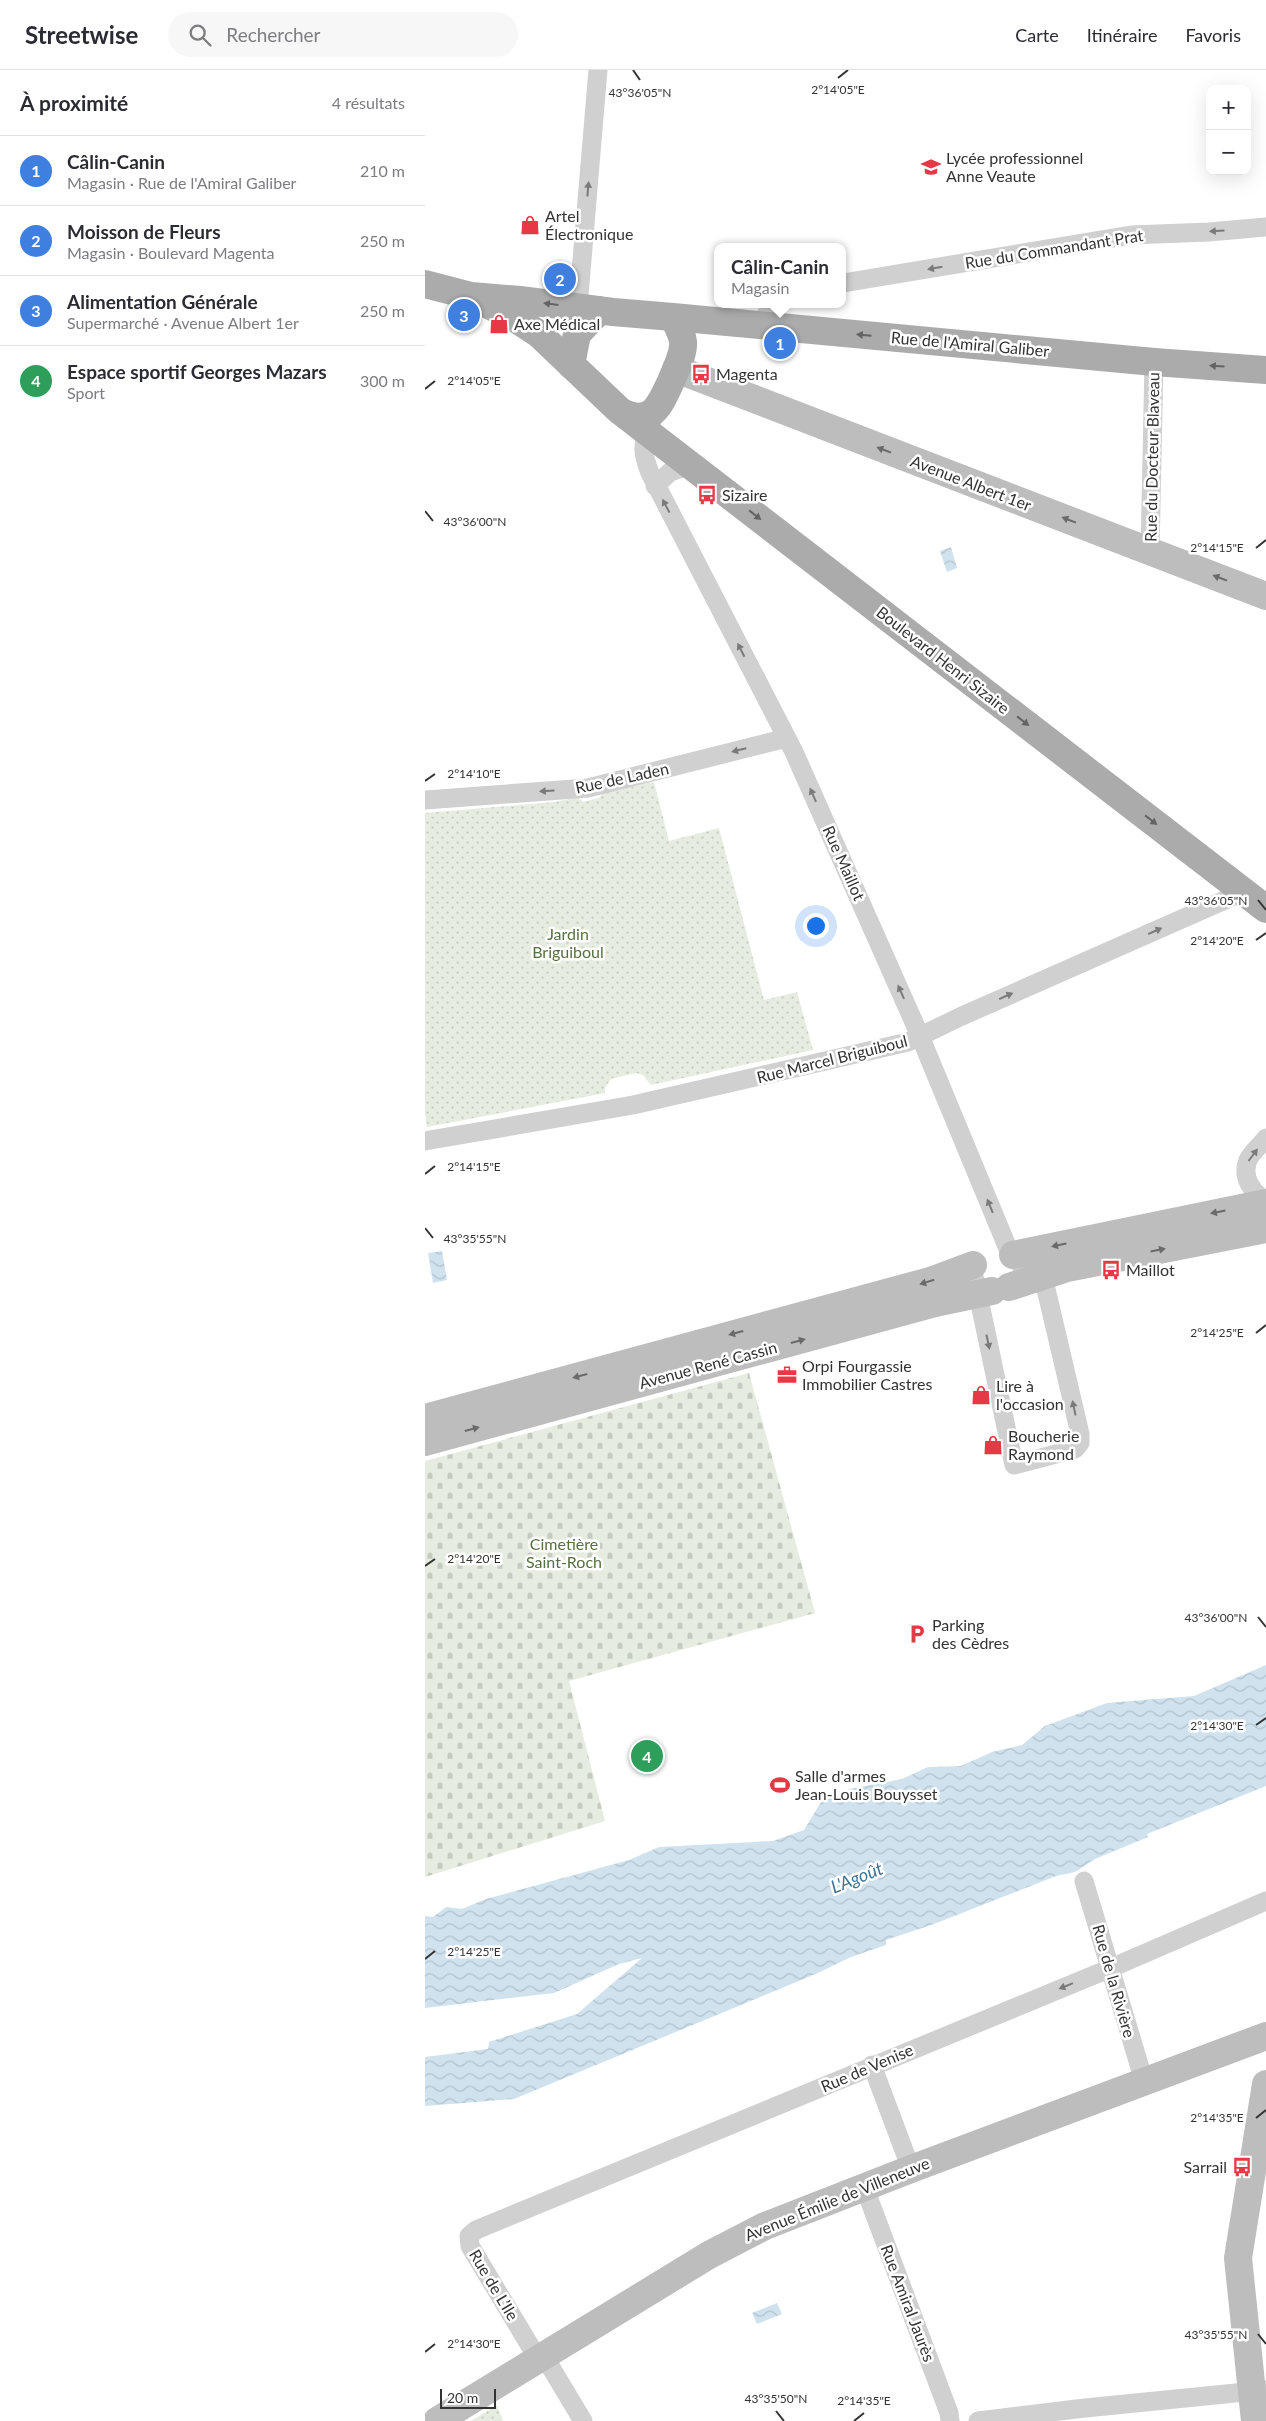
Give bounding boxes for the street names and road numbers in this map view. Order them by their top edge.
street label: Rue du Commandant Prat [963,225,1145,272]
street label: Rue de l'Amiral Galiber [890,327,1050,360]
street label: Rue du Docteur Blaveau [1141,372,1162,542]
street label: Avenue Albert 1er [908,451,1034,514]
street label: Boulevard Henri Sizaire [873,602,1014,717]
street label: Rue de Laden [573,758,670,797]
street label: Rue Maillot [820,822,869,903]
street label: Rue Marcel Briguiboul [755,1031,909,1086]
street label: Avenue René Cassin [637,1337,779,1392]
street label: Rue de la Rivière [1089,1922,1140,2040]
street label: Rue de Venise [818,2040,916,2095]
street label: Avenue Émilie de Villeneuve [742,2153,932,2244]
street label: Rue Amiral Jaurès [877,2242,940,2364]
street label: Rue de L’Ile [466,2246,523,2324]

